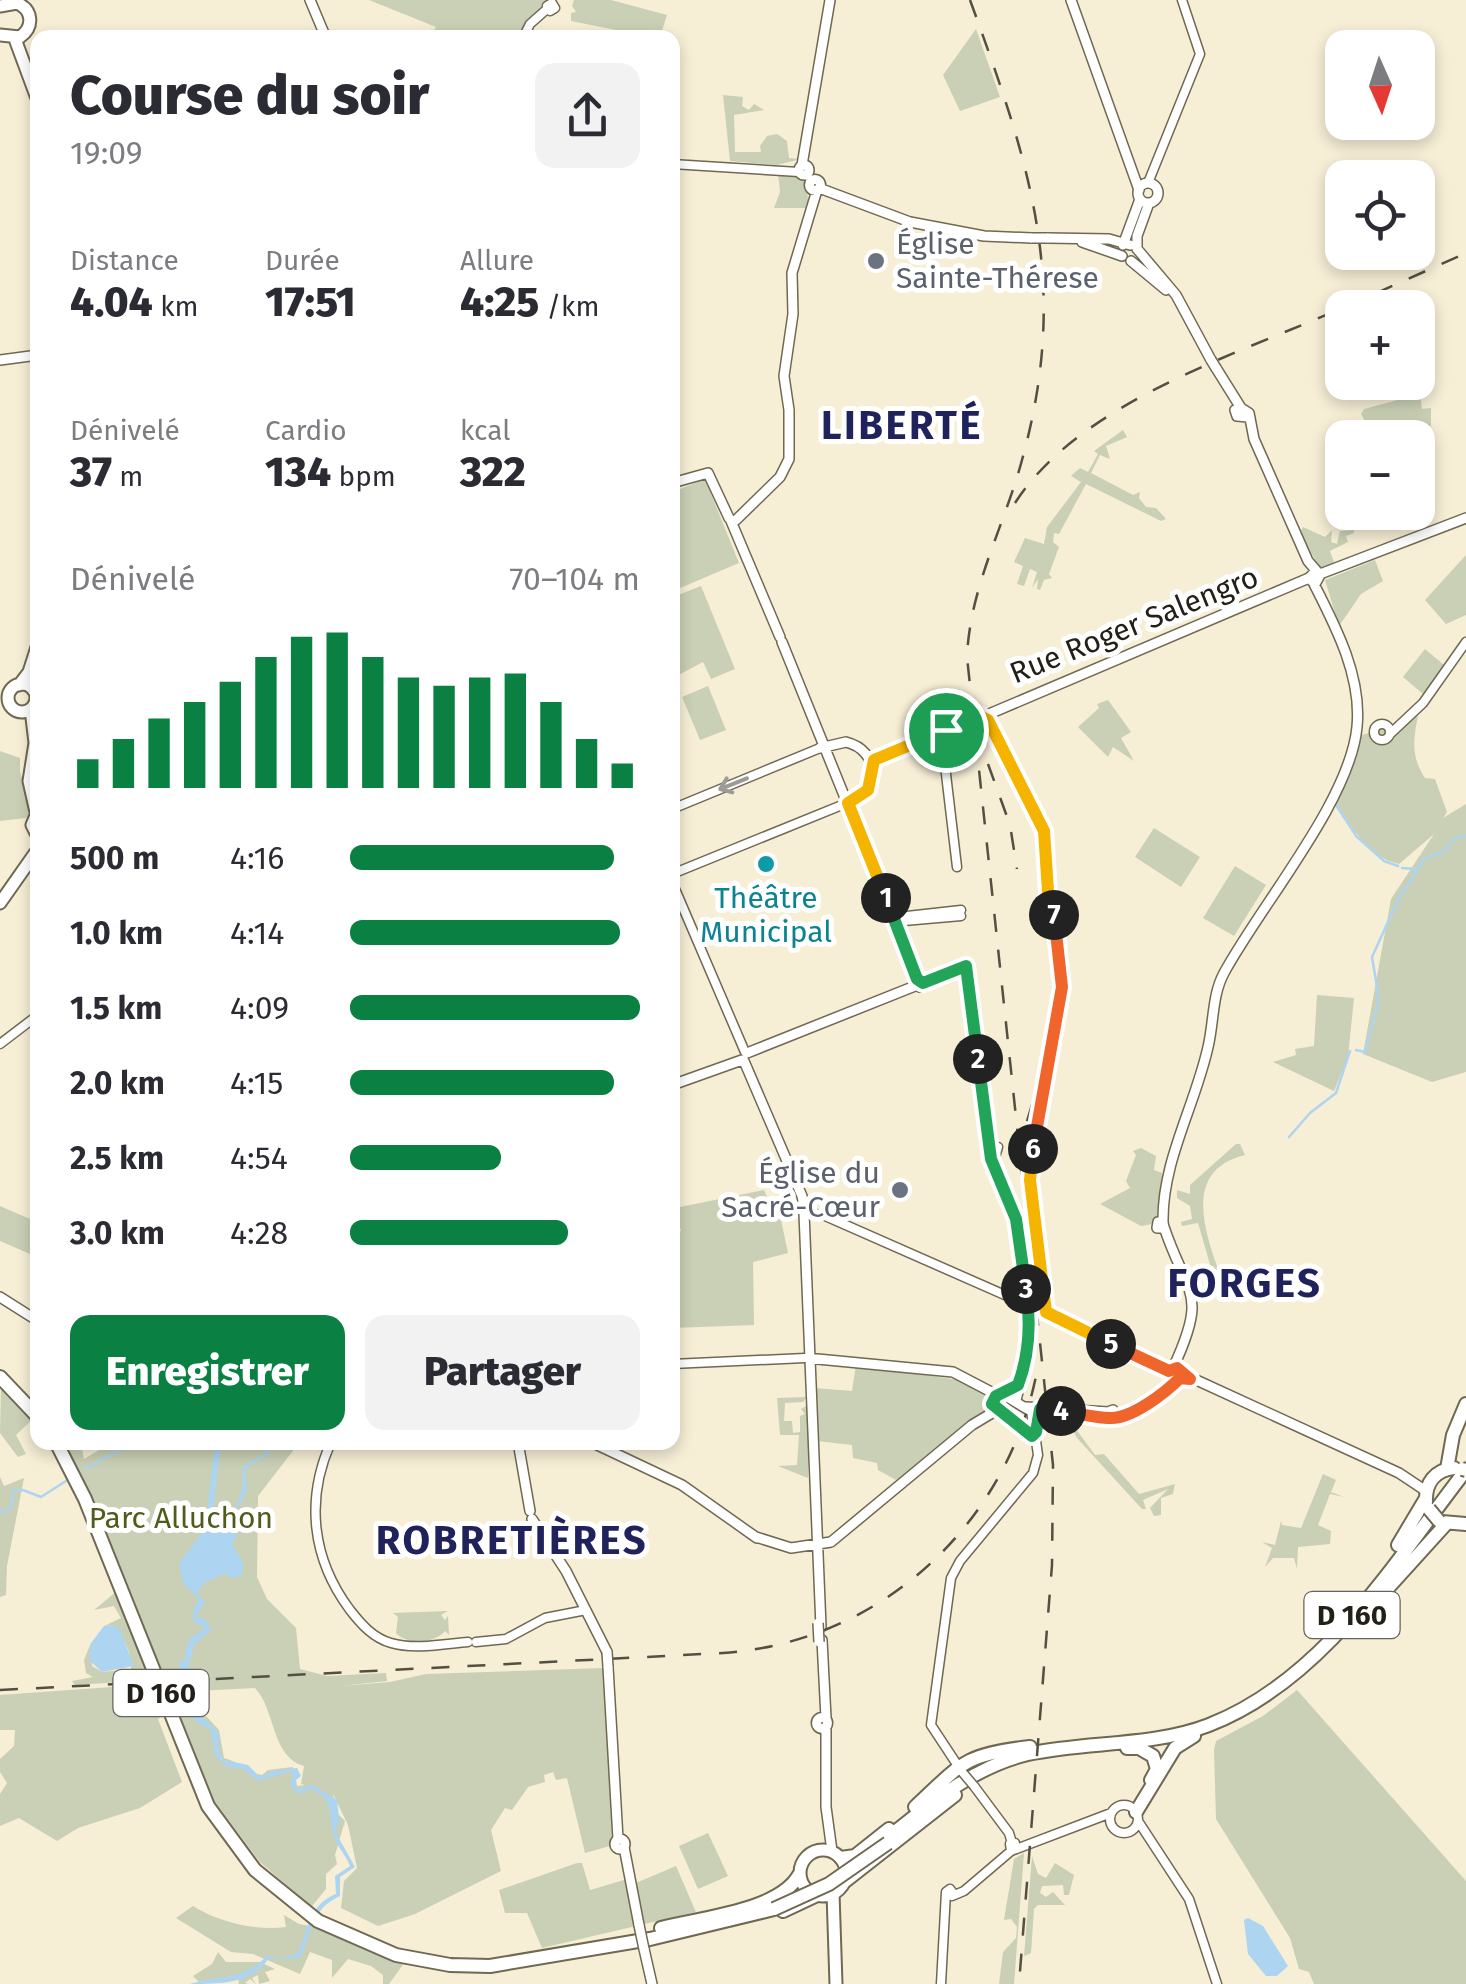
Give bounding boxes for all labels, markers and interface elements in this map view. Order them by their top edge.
north arrow [1325,30,1435,140]
map controls [1325,30,1435,530]
text: Course du soir [70,63,429,129]
button: share [535,63,640,168]
text: 19:09 [70,134,143,172]
button: locate [1325,160,1435,270]
place label: Église Sainte-Thérese [896,226,1099,296]
text: Distance [70,244,179,277]
text: Durée [265,244,340,277]
text: Allure [460,244,534,277]
marker: Église Sainte-Thérese [865,250,887,272]
text: 4.04 [70,277,153,327]
text: 17:51 [265,277,356,327]
text: 4:25 [460,277,539,327]
text: km [153,290,199,323]
text: /km [539,290,599,323]
button: + [1325,290,1435,400]
district label: LIBERTÉ [821,400,983,450]
text: Dénivelé [70,414,180,447]
text: Cardio [265,414,347,447]
text: kcal [460,414,510,447]
button: − [1325,420,1435,530]
text: 37 [70,447,112,497]
text: 134 [265,447,331,497]
text: 322 [460,447,526,497]
text: m [112,460,143,493]
text: bpm [331,460,396,493]
street label: Rue Roger Salengro [1004,559,1264,691]
text: Dénivelé [70,560,196,598]
text: 70–104 m [509,560,640,598]
pin [904,688,989,773]
icon: arrive [919,703,974,758]
one-way arrow [718,776,749,794]
text: 500 m [70,839,159,877]
text: 4:16 [230,839,284,877]
marker: Théâtre Municipal [755,853,777,875]
pin: 1 [861,873,911,923]
place label: Théâtre Municipal [700,880,832,950]
text: 1 [880,881,893,914]
pin: 7 [1029,890,1079,940]
text: 7 [1047,898,1061,931]
text: 1.0 km [70,914,163,952]
text: 4:14 [230,914,284,952]
text: 1.5 km [70,989,162,1027]
text: 4:09 [230,989,289,1027]
pin: 2 [953,1034,1003,1084]
text: 2 [971,1042,985,1075]
text: 2.0 km [70,1064,165,1102]
text: 4:15 [230,1064,283,1102]
pin: 6 [1008,1124,1058,1174]
text: 6 [1025,1132,1041,1165]
text: 2.5 km [70,1139,164,1177]
text: 4:54 [230,1139,288,1177]
place label: Église du Sacré-Cœur [721,1155,880,1225]
marker: Église du Sacré-Cœur [889,1179,911,1201]
text: 3.0 km [70,1214,165,1252]
text: 4:28 [230,1214,288,1252]
district label: FORGES [1168,1260,1322,1308]
pin: 3 [1001,1264,1051,1314]
text: 3 [1019,1272,1033,1305]
button: Enregistrer [70,1315,345,1430]
button: Partager [365,1315,640,1430]
pin: 5 [1086,1319,1136,1369]
text: 5 [1103,1327,1119,1360]
pin: 4 [1036,1386,1086,1436]
text: 4 [1053,1394,1069,1427]
park label: Parc Alluchon [89,1500,273,1536]
district label: ROBRETIÈRES [376,1515,648,1565]
road number: D 160 [1304,1592,1400,1638]
road number: D 160 [114,1670,208,1716]

